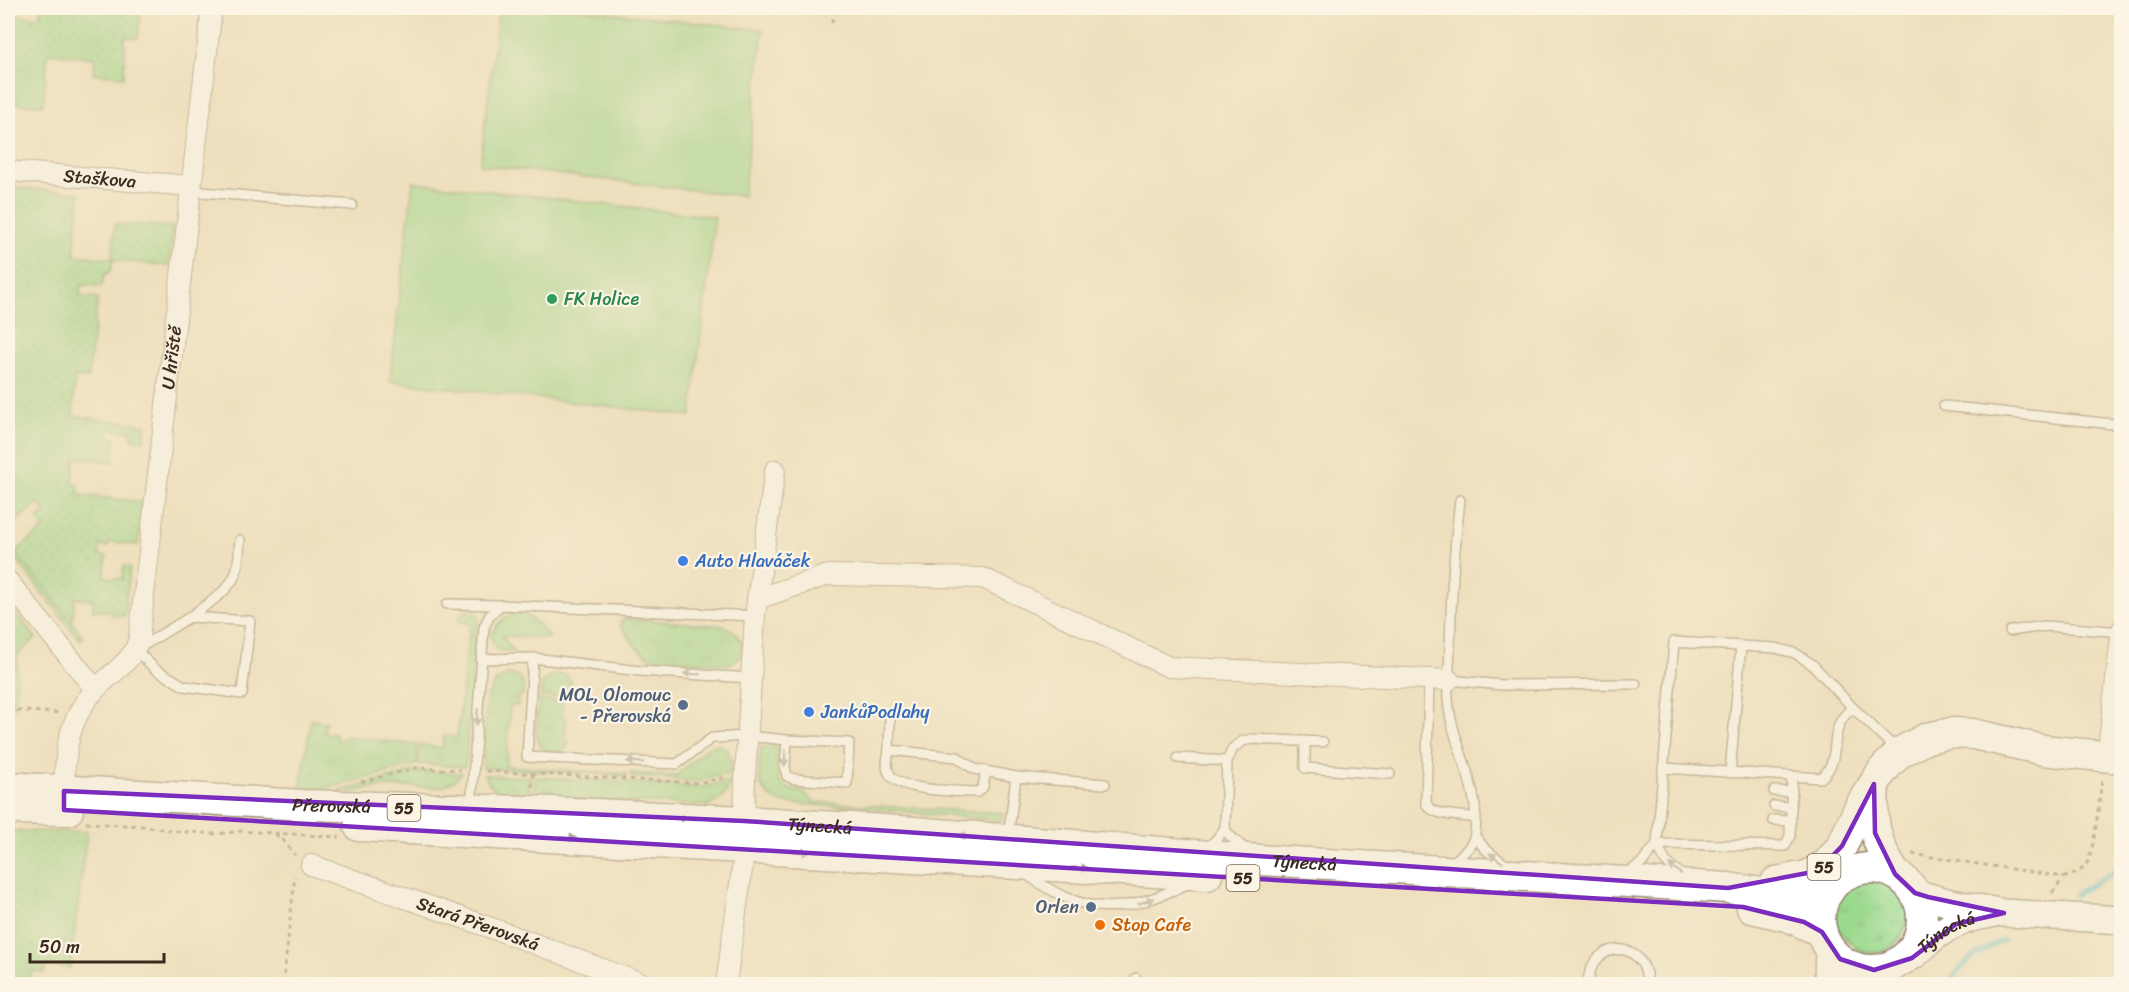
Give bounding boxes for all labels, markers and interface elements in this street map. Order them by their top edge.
street label: Staškova [62,160,137,197]
place label: FK Holice [564,283,639,315]
marker: FK Holice [545,292,559,306]
street label: U hřiště [152,322,191,391]
place label: Auto Hlaváček [694,545,811,577]
marker: Auto Hlaváček [676,554,690,568]
one-way arrow [683,670,702,679]
place label: MOL, Olomouc - Přerovská [559,679,671,732]
place label: JankůPodlahy [820,696,930,728]
marker: MOL, Olomouc - Přerovská [676,698,690,712]
marker: JankůPodlahy [802,705,816,719]
one-way arrow [472,708,481,727]
one-way arrow [781,749,790,768]
one-way arrow [625,758,644,767]
street label: Přerovská [291,788,371,823]
road number: 55 [388,795,420,821]
street label: Týnecká [787,808,853,844]
one-way arrow [676,813,695,822]
one-way arrow [957,831,976,841]
one-way arrow [558,834,577,843]
street label: Týnecká [1272,845,1338,881]
one-way arrow [792,848,811,857]
one-way arrow [1488,852,1503,864]
road number: 55 [1808,854,1840,880]
one-way arrow [1667,863,1682,875]
one-way arrow [1070,864,1089,873]
road number: 55 [1226,865,1260,891]
street label: Stará Přerovská [412,887,544,960]
place label: Orlen [1036,891,1079,923]
one-way arrow [1137,896,1155,905]
marker: Orlen [1084,900,1098,914]
street label: Týnecká [1909,902,1979,962]
place label: Stop Cafe [1112,909,1192,941]
marker: Stop Cafe [1093,918,1107,932]
scale bar [30,926,164,964]
text: 50 m [39,931,80,963]

